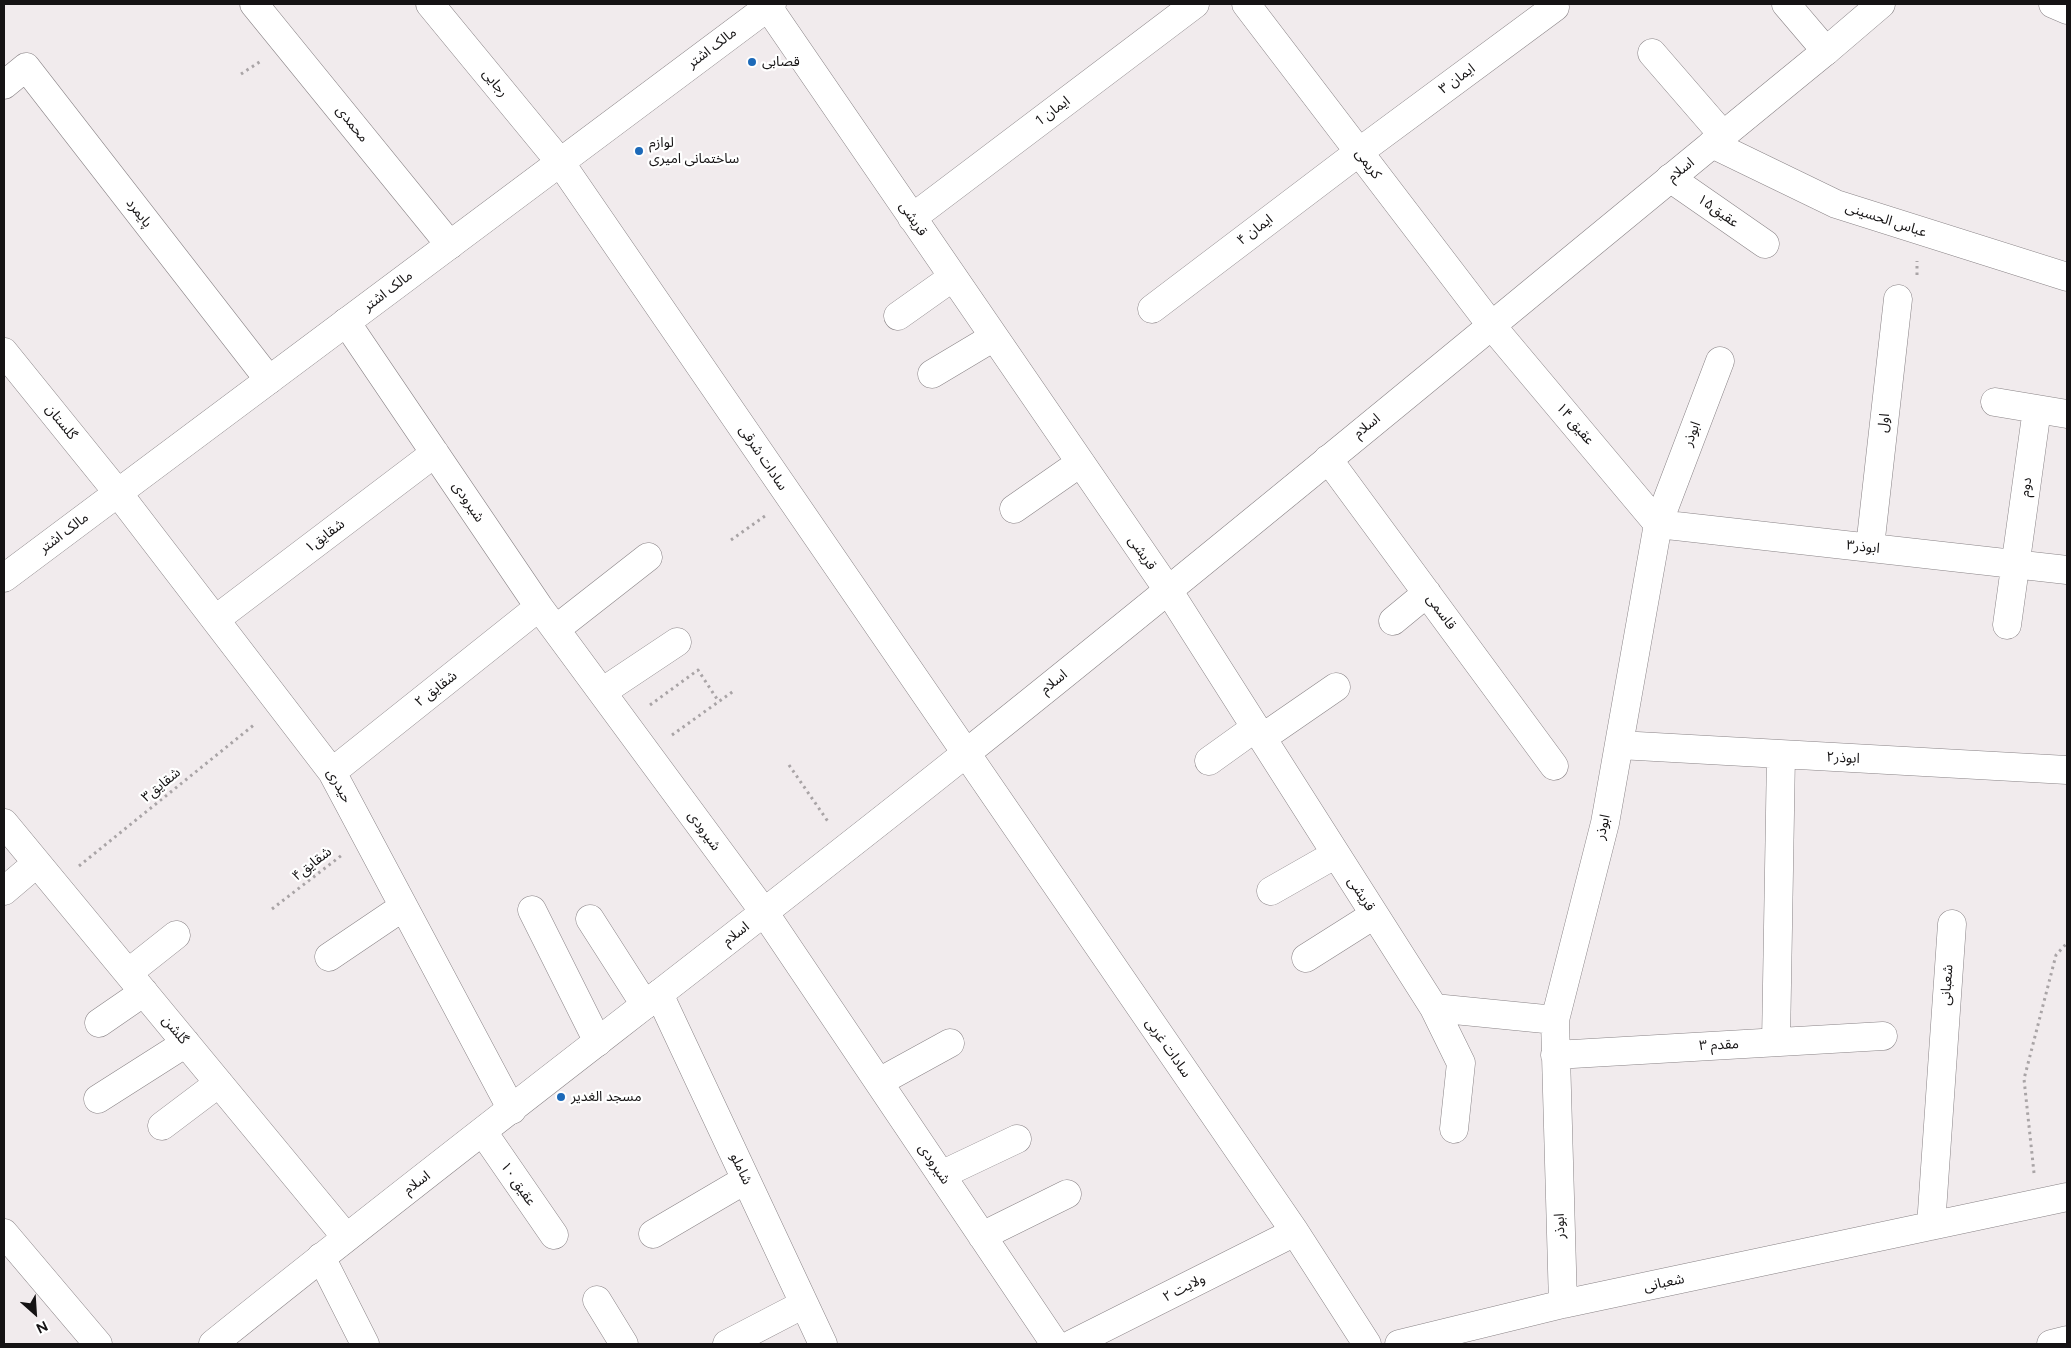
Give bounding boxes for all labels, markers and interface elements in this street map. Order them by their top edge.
street label: مالک اشتر [684,24,740,72]
place label: قصابی [762,54,800,70]
marker: قصابی [746,56,758,68]
street label: ایمان ۳ [1436,60,1478,98]
street label: رجایی [479,66,511,100]
street label: ایمان 1 [1033,93,1073,129]
street label: محمدی [332,102,372,146]
place label: لوازم ساختمانی امیری [649,135,739,168]
marker: لوازم ساختمانی امیری [633,145,645,157]
street label: کریمی [1351,146,1385,182]
street label: اسلام [1664,154,1698,186]
street label: عقیق۱۵ [1694,191,1742,231]
street label: پایمرد [122,195,156,231]
street label: قریشی [895,199,931,239]
street label: عباس الحسینی [1843,199,1929,241]
street label: ایمان ۴ [1234,211,1276,249]
street label: مالک اشتر [360,267,416,315]
street label: عقیق ۱۴ [1553,399,1597,449]
street label: گلستان [42,401,80,443]
street label: اسلام [1350,410,1384,442]
street label: اول [1874,412,1894,434]
street label: ابوذر [1680,419,1704,449]
street label: سادات شرقی [735,422,791,494]
street label: دوم [2016,476,2036,498]
street label: شیرودی [448,479,488,525]
street label: مالک اشتر [36,509,92,557]
street label: شقایق۱ [302,516,348,556]
street label: قریشی [1124,533,1160,573]
street label: ابوذر۳ [1845,537,1881,557]
street label: قاسمی [1423,591,1459,633]
street label: اسلام [1037,666,1071,698]
street label: شقایق ۲ [412,667,460,711]
street label: ابوذر۲ [1826,749,1860,767]
street label: شقایق۳ [138,764,184,806]
street label: حیدری [323,766,355,806]
street label: شیرودی [684,808,724,854]
street label: ابوذر [1592,813,1614,841]
street label: شقایق۴ [289,843,335,885]
street label: قریشی [1344,874,1378,914]
street label: اسلام [719,918,753,950]
street label: شعبانی [1937,964,1957,1006]
street label: گلشن [158,1012,192,1048]
street label: سادات غربی [1141,1015,1195,1081]
street label: مقدم ۳ [1699,1036,1739,1054]
place label: مسجد الغدیر [571,1089,642,1105]
marker: مسجد الغدیر [555,1091,567,1103]
street label: شیرودی [914,1141,954,1187]
street label: شاملو [726,1150,756,1188]
street label: عقیق ۱۰ [497,1159,539,1209]
street label: اسلام [400,1167,434,1199]
street label: ابوذر [1551,1213,1569,1239]
street label: ولایت ۲ [1160,1270,1208,1306]
street label: شعبانی [1642,1270,1686,1296]
north arrow [10,1288,60,1338]
text: N [33,1317,50,1337]

